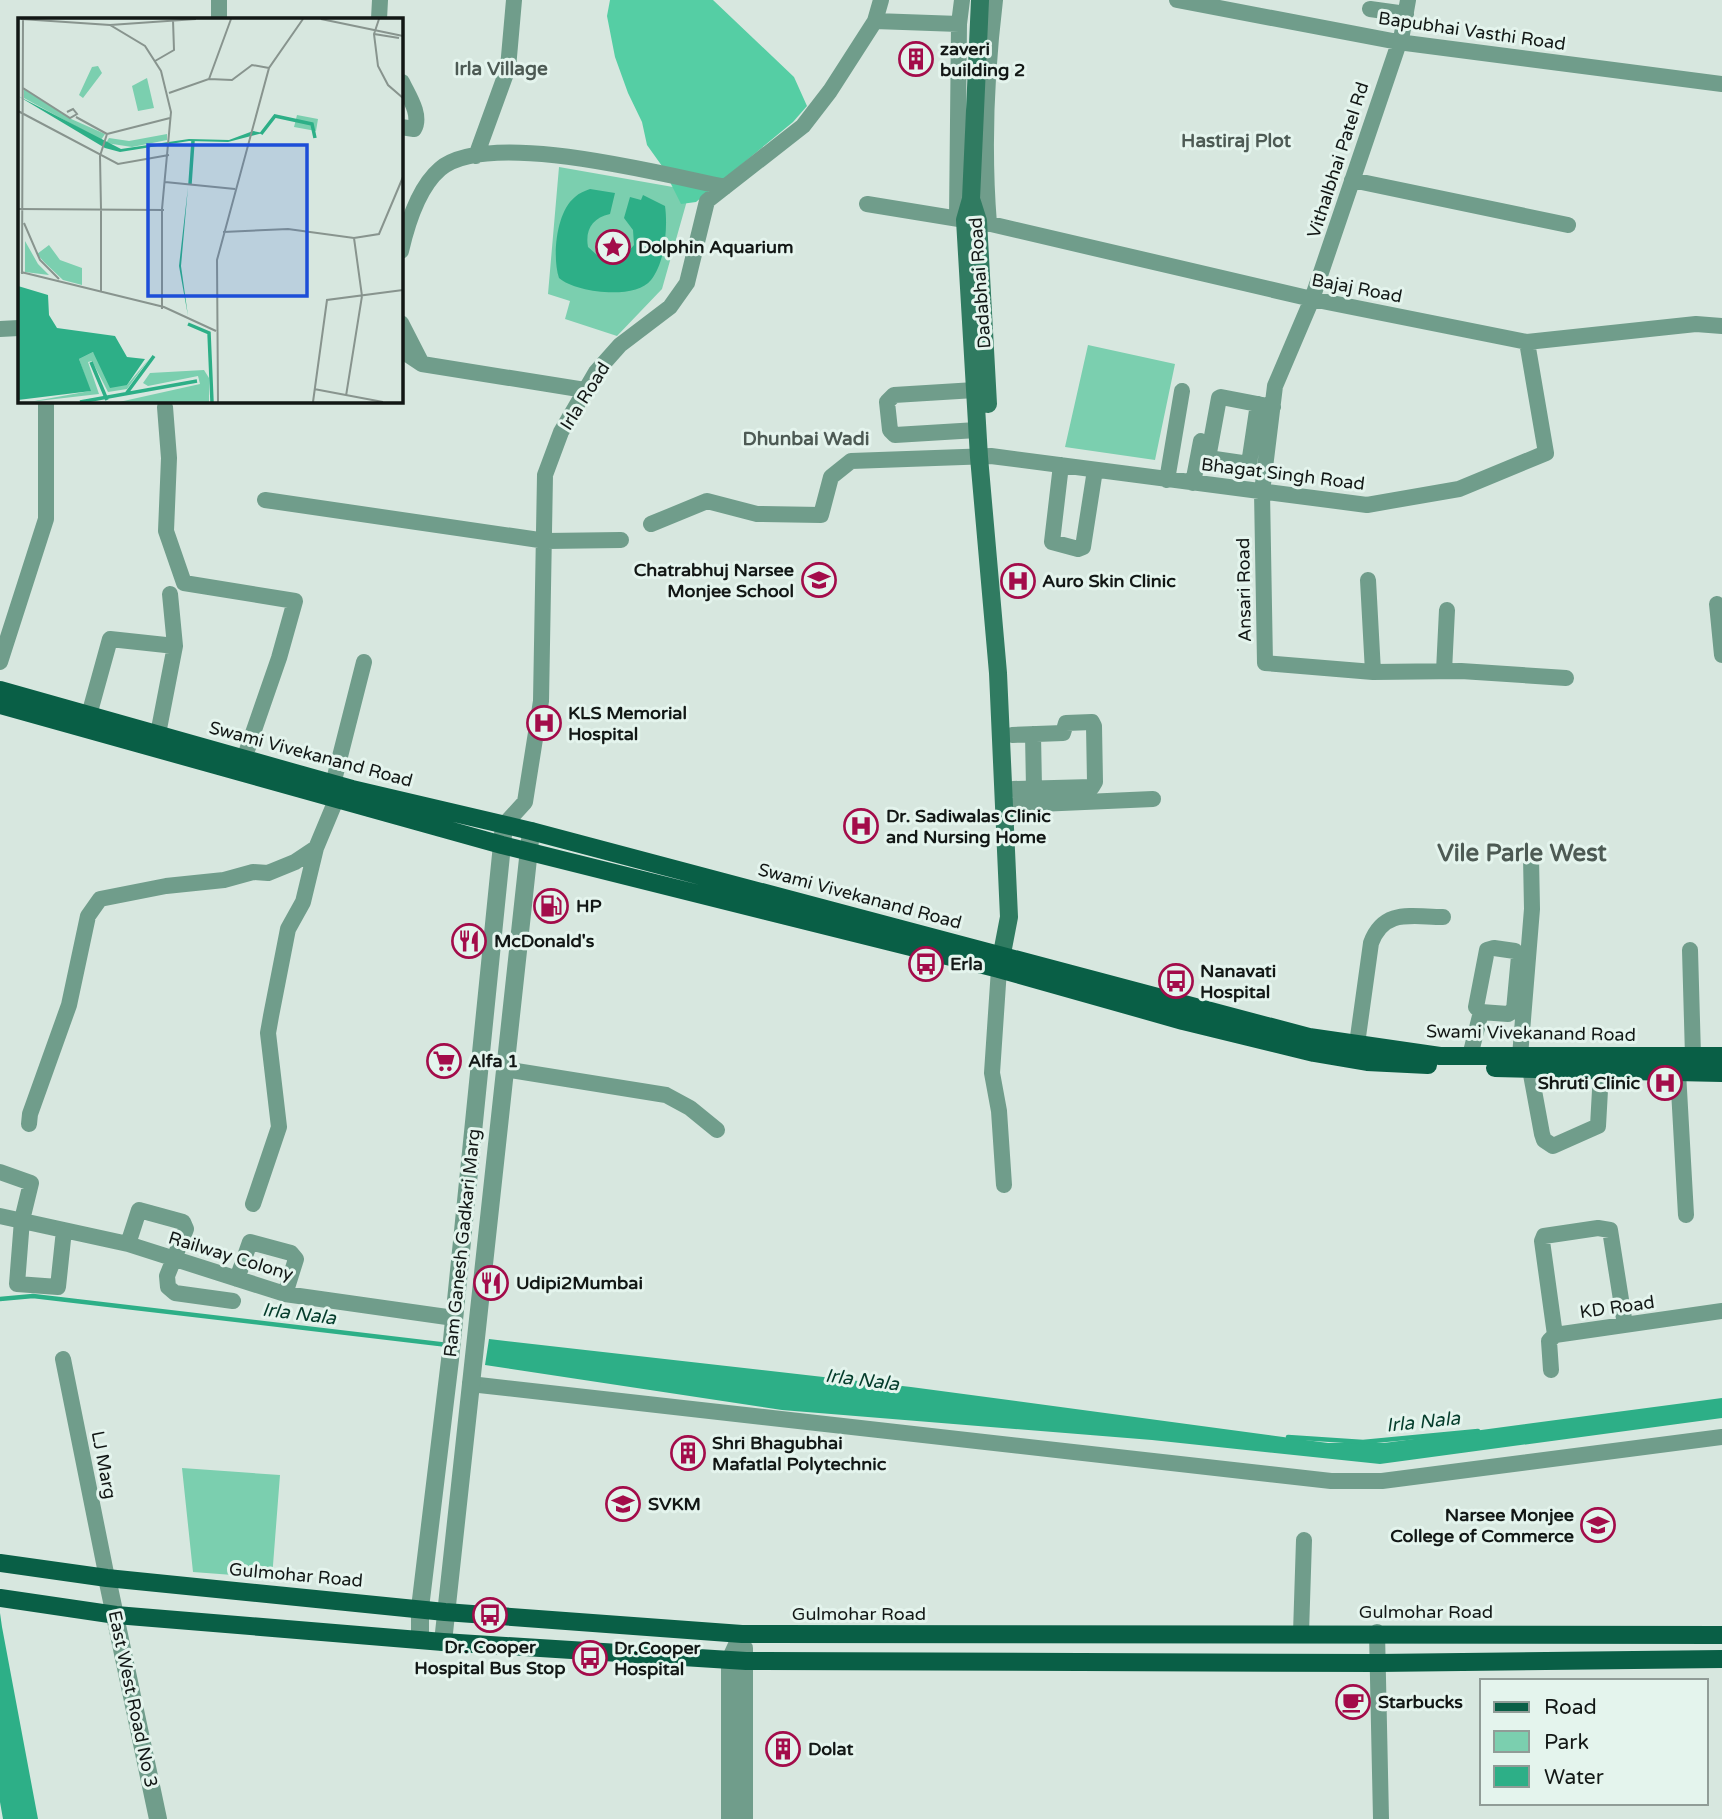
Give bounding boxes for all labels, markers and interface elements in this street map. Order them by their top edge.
street label: Bapubhai Vasthi Road [1377,7,1567,55]
inset map [18,18,402,402]
place label: zaveri building 2 [940,38,1025,81]
building icon: zaveri building 2 [897,40,935,78]
district label: Irla Village [454,58,548,81]
street label: Vithalbhai Patel Rd [1302,79,1374,241]
district label: Hastiraj Plot [1181,130,1292,153]
street label: Dadabhai Road [964,217,996,349]
place icon: Dolphin Aquarium [594,228,632,266]
place label: Dolphin Aquarium [638,236,794,258]
street label: Bajaj Road [1310,268,1404,308]
street label: Irla Road [555,358,615,434]
district label: Dhunbai Wadi [743,428,869,450]
street label: Bhagat Singh Road [1200,453,1366,495]
street label: Ansari Road [1232,538,1256,642]
place label: Chatrabhuj Narsee Monjee School [634,559,794,602]
school or university icon: Chatrabhuj Narsee Monjee School [800,561,838,599]
hospital icon: Auro Skin Clinic [999,562,1037,600]
place label: Auro Skin Clinic [1042,570,1176,592]
place label: KLS Memorial Hospital [568,702,687,745]
hospital icon: KLS Memorial Hospital [525,704,563,742]
street label: Swami Vivekanand Road [207,716,415,792]
place label: Dr. Sadiwalas Clinic and Nursing Home [886,805,1051,848]
hospital icon: Dr. Sadiwalas Clinic and Nursing Home [842,807,880,845]
district label: Vile Parle West [1437,839,1608,868]
street label: Swami Vivekanand Road [756,858,964,934]
fuel station icon: HP [532,887,570,925]
place label: HP [576,895,602,917]
restaurant icon: McDonald's [450,922,488,960]
place label: McDonald's [494,930,595,952]
bus stop icon: Erla [907,945,945,983]
place label: Erla [950,953,983,975]
place label: Nanavati Hospital [1200,960,1276,1003]
bus stop icon: Nanavati Hospital [1157,962,1195,1000]
street label: Swami Vivekanand Road [1426,1020,1636,1046]
supermarket icon: Alfa 1 [425,1042,463,1080]
place label: Alfa 1 [468,1050,519,1072]
hospital icon: Shruti Clinic [1646,1064,1684,1102]
place label: Shruti Clinic [1538,1072,1640,1094]
street label: Ram Ganesh Gadkari Marg [439,1128,485,1358]
street label: Railway Colony [166,1227,296,1286]
restaurant icon: Udipi2Mumbai [472,1264,510,1302]
place label: Udipi2Mumbai [516,1272,643,1294]
street label: KD Road [1578,1291,1656,1323]
water label: Irla Nala [261,1299,338,1330]
water label: Irla Nala [824,1365,901,1396]
water label: Irla Nala [1385,1407,1462,1437]
street label: LJ Marg [87,1429,121,1501]
place label: Shri Bhagubhai Mafatlal Polytechnic [712,1432,887,1475]
building icon: Shri Bhagubhai Mafatlal Polytechnic [669,1434,707,1472]
school or university icon: SVKM [604,1485,642,1523]
place label: SVKM [648,1493,701,1515]
place label: Narsee Monjee College of Commerce [1390,1504,1574,1547]
school or university icon: Narsee Monjee College of Commerce [1579,1506,1617,1544]
street label: Gulmohar Road [228,1558,364,1592]
bus stop icon: Dr. Cooper Hospital Bus Stop [471,1596,509,1634]
street label: Gulmohar Road [1359,1601,1493,1623]
street label: Gulmohar Road [792,1603,926,1625]
street label: East West Road No 3 [103,1609,163,1789]
place label: Dr. Cooper Hospital Bus Stop [414,1636,566,1679]
place label: Dr.Cooper Hospital [614,1637,702,1680]
bus stop icon: Dr.Cooper Hospital [571,1639,609,1677]
legend [1480,1679,1708,1805]
cafe icon: Starbucks [1334,1683,1372,1721]
place label: Starbucks [1378,1691,1463,1713]
text: Road [1544,1695,1597,1720]
building icon: Dolat [764,1730,802,1768]
text: Park [1544,1730,1589,1755]
place label: Dolat [808,1738,854,1760]
text: Water [1544,1765,1604,1790]

